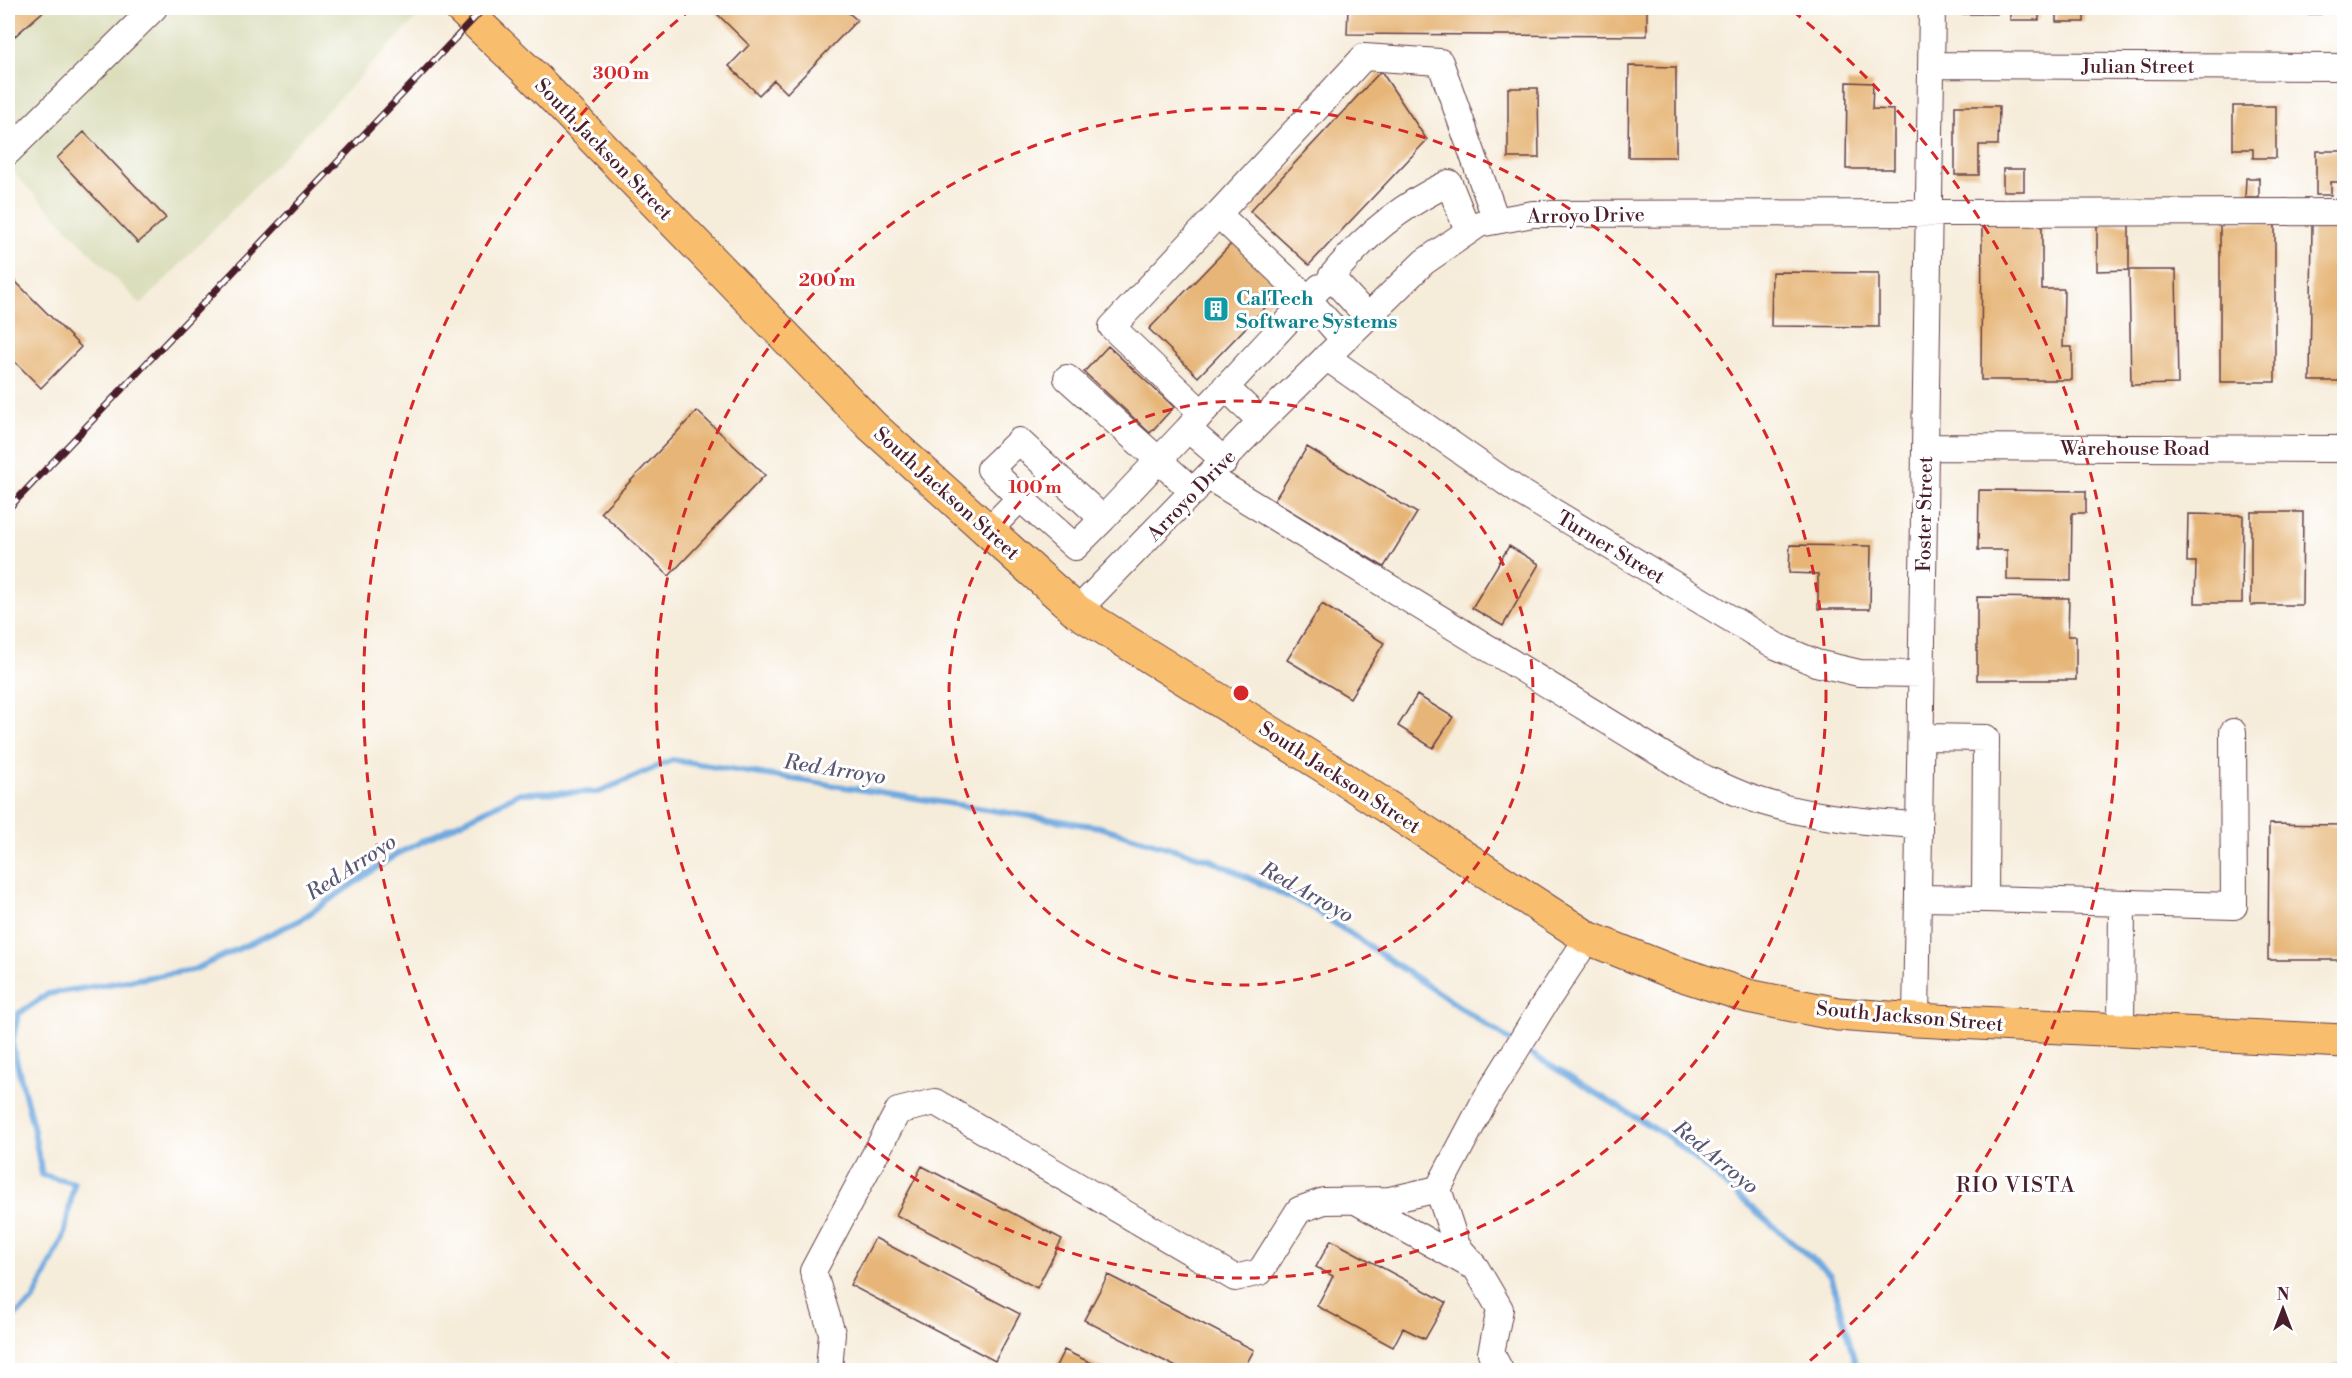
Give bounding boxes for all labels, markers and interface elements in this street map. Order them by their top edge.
street label: Julian Street [2081,55,2194,80]
text: 300 m [593,62,650,85]
street label: South Jackson Street [529,74,677,226]
street label: Arroyo Drive [1526,203,1645,230]
text: 200 m [799,269,856,292]
place label: CalTech Software Systems [1236,287,1397,335]
building icon: CalTech Software Systems [1201,294,1231,324]
street label: South Jackson Street [868,422,1024,566]
street label: Warehouse Road [2059,437,2210,462]
street label: Arroyo Drive [1142,445,1242,548]
street label: Foster Street [1912,456,1939,572]
text: 100 m [1008,476,1062,499]
street label: Turner Street [1552,506,1669,590]
centre of rings [1231,683,1251,703]
street label: South Jackson Street [1254,717,1425,840]
water label: Red Arroyo [781,749,888,791]
water label: Red Arroyo [301,829,402,907]
water label: Red Arroyo [1255,856,1358,929]
street label: South Jackson Street [1815,997,2004,1038]
water label: Red Arroyo [1667,1115,1763,1200]
district label: RIO VISTA [1956,1173,2076,1199]
north arrow [2253,1279,2313,1339]
text: N [2277,1285,2290,1305]

